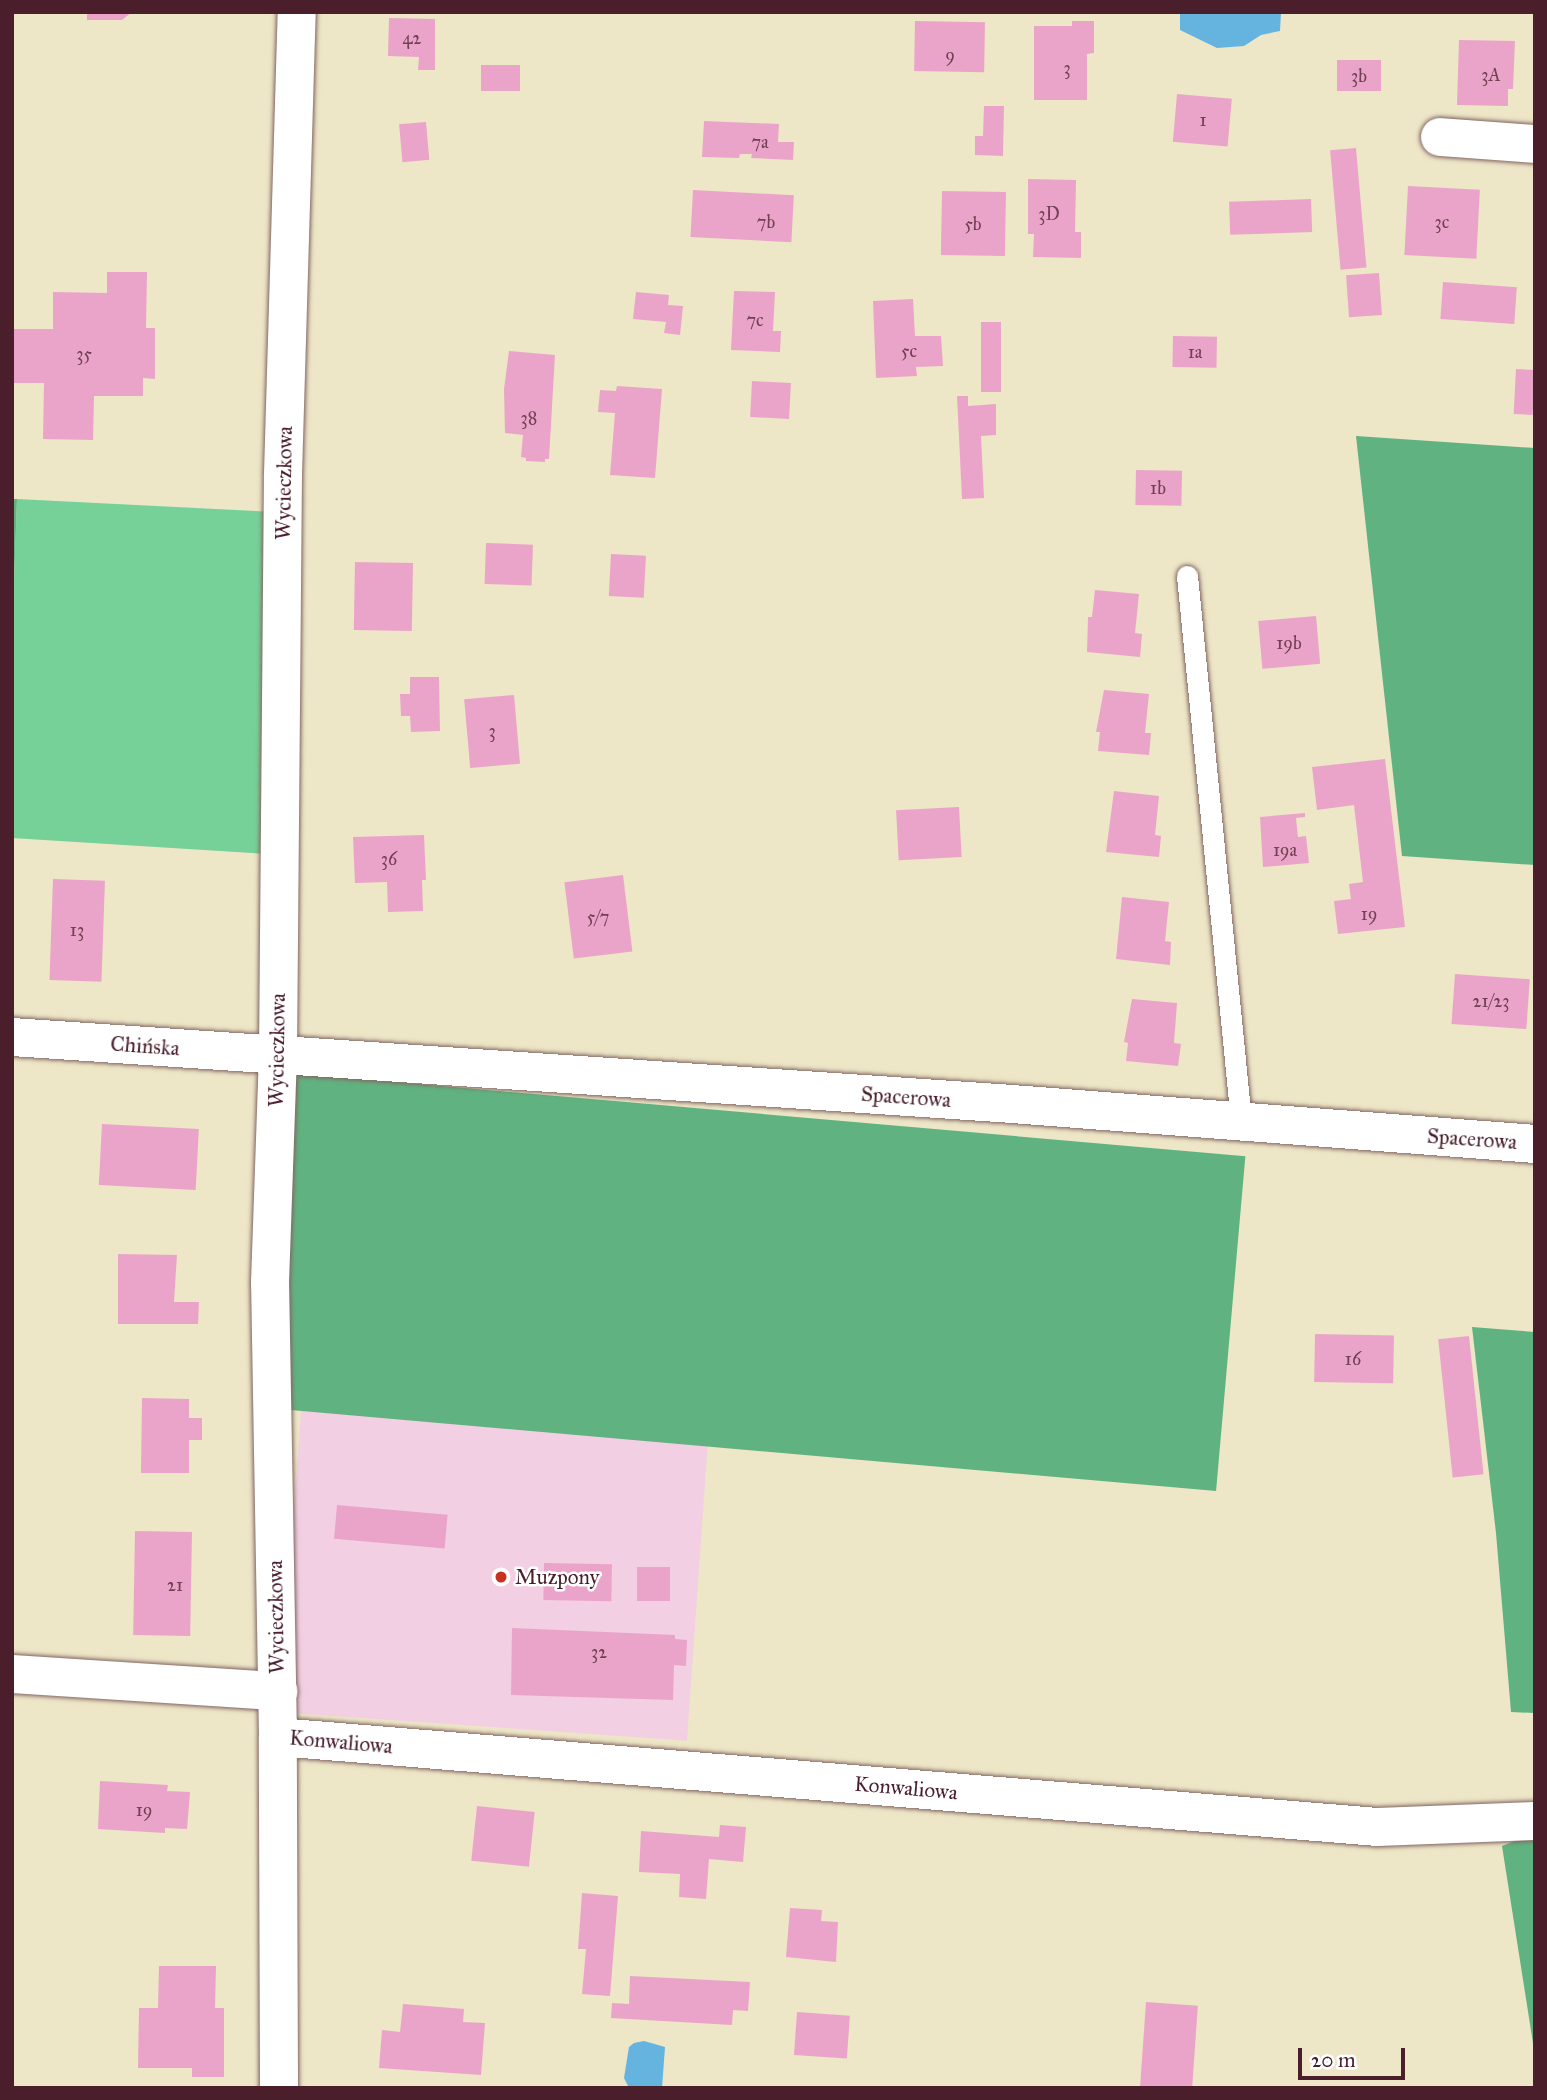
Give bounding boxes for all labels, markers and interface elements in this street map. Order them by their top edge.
house number: 42 [403,27,421,49]
house number: 9 [945,44,955,66]
house number: 3 [1063,57,1071,79]
house number: 3A [1481,64,1501,86]
house number: 3b [1351,65,1367,87]
house number: 1 [1199,109,1207,131]
house number: 7a [751,131,769,153]
house number: 3D [1038,203,1060,225]
house number: 7b [757,211,775,233]
house number: 3c [1435,211,1449,233]
house number: 5b [964,213,982,235]
house number: 7c [746,309,764,331]
house number: 5c [901,340,917,362]
house number: 1a [1188,341,1202,363]
house number: 35 [76,343,92,365]
house number: 38 [521,407,537,429]
street label: Wycieczkowa [270,426,298,540]
house number: 1b [1150,477,1166,499]
house number: 19b [1276,632,1302,654]
house number: 3 [488,720,496,742]
house number: 19a [1273,839,1297,861]
house number: 36 [381,848,397,870]
house number: 19 [1361,903,1377,925]
house number: 5/7 [587,906,609,928]
house number: 13 [70,919,84,941]
house number: 21/23 [1473,990,1509,1012]
street label: Wycieczkowa [263,993,291,1107]
street label: Chińska [110,1031,180,1061]
street label: Spacerowa [860,1081,952,1113]
street label: Spacerowa [1426,1123,1518,1155]
house number: 16 [1345,1348,1361,1370]
street label: Wycieczkowa [262,1560,290,1674]
place label: Muzpony [515,1564,599,1590]
marker: Muzpony [493,1569,509,1585]
house number: 21 [167,1574,183,1596]
house number: 32 [591,1641,607,1663]
street label: Konwaliowa [288,1725,394,1759]
street label: Konwaliowa [853,1771,959,1805]
house number: 19 [136,1799,152,1821]
scale bar [1302,2034,1409,2078]
text: 20 m [1311,2047,1356,2073]

